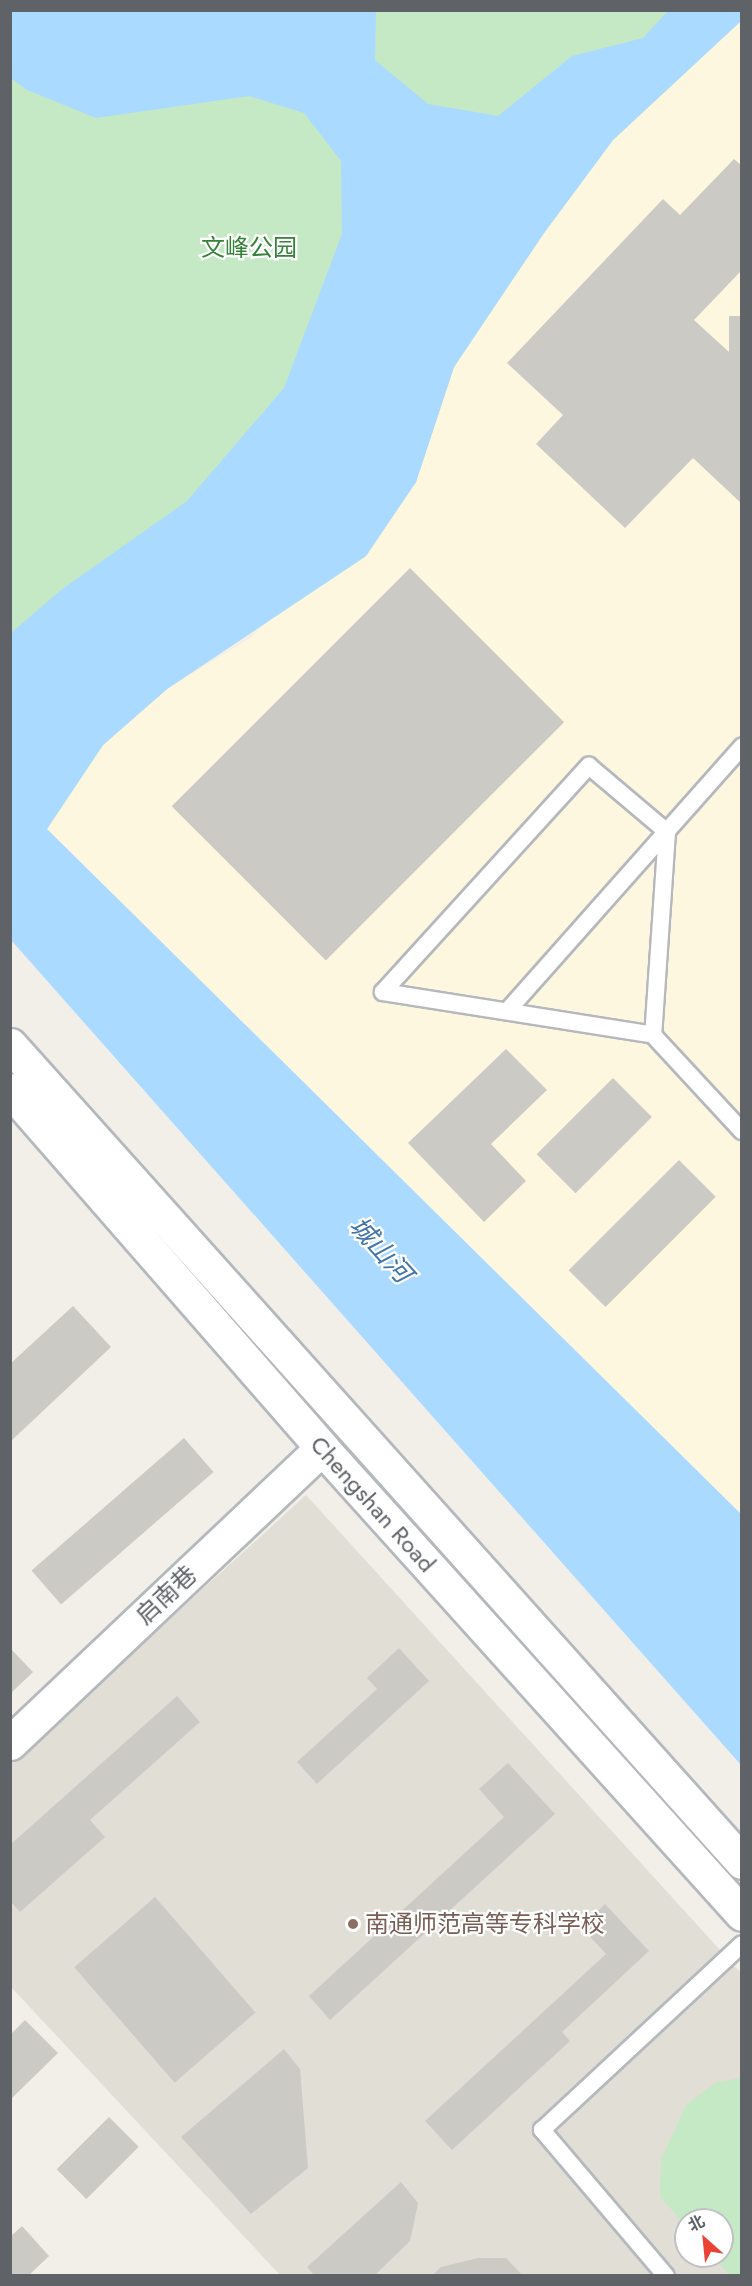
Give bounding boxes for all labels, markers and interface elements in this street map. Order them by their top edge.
park label: 文峰公园 [201,234,297,262]
water label: 城山河 [342,1211,418,1289]
street label: Chengshan Road [304,1430,442,1578]
street label: 启南巷 [130,1560,202,1630]
place label: 南通师范高等专科学校 [365,1910,605,1938]
marker: 南通师范高等专科学校 [346,1917,360,1931]
north arrow [674,2208,734,2268]
text: 北 [684,2209,709,2237]

